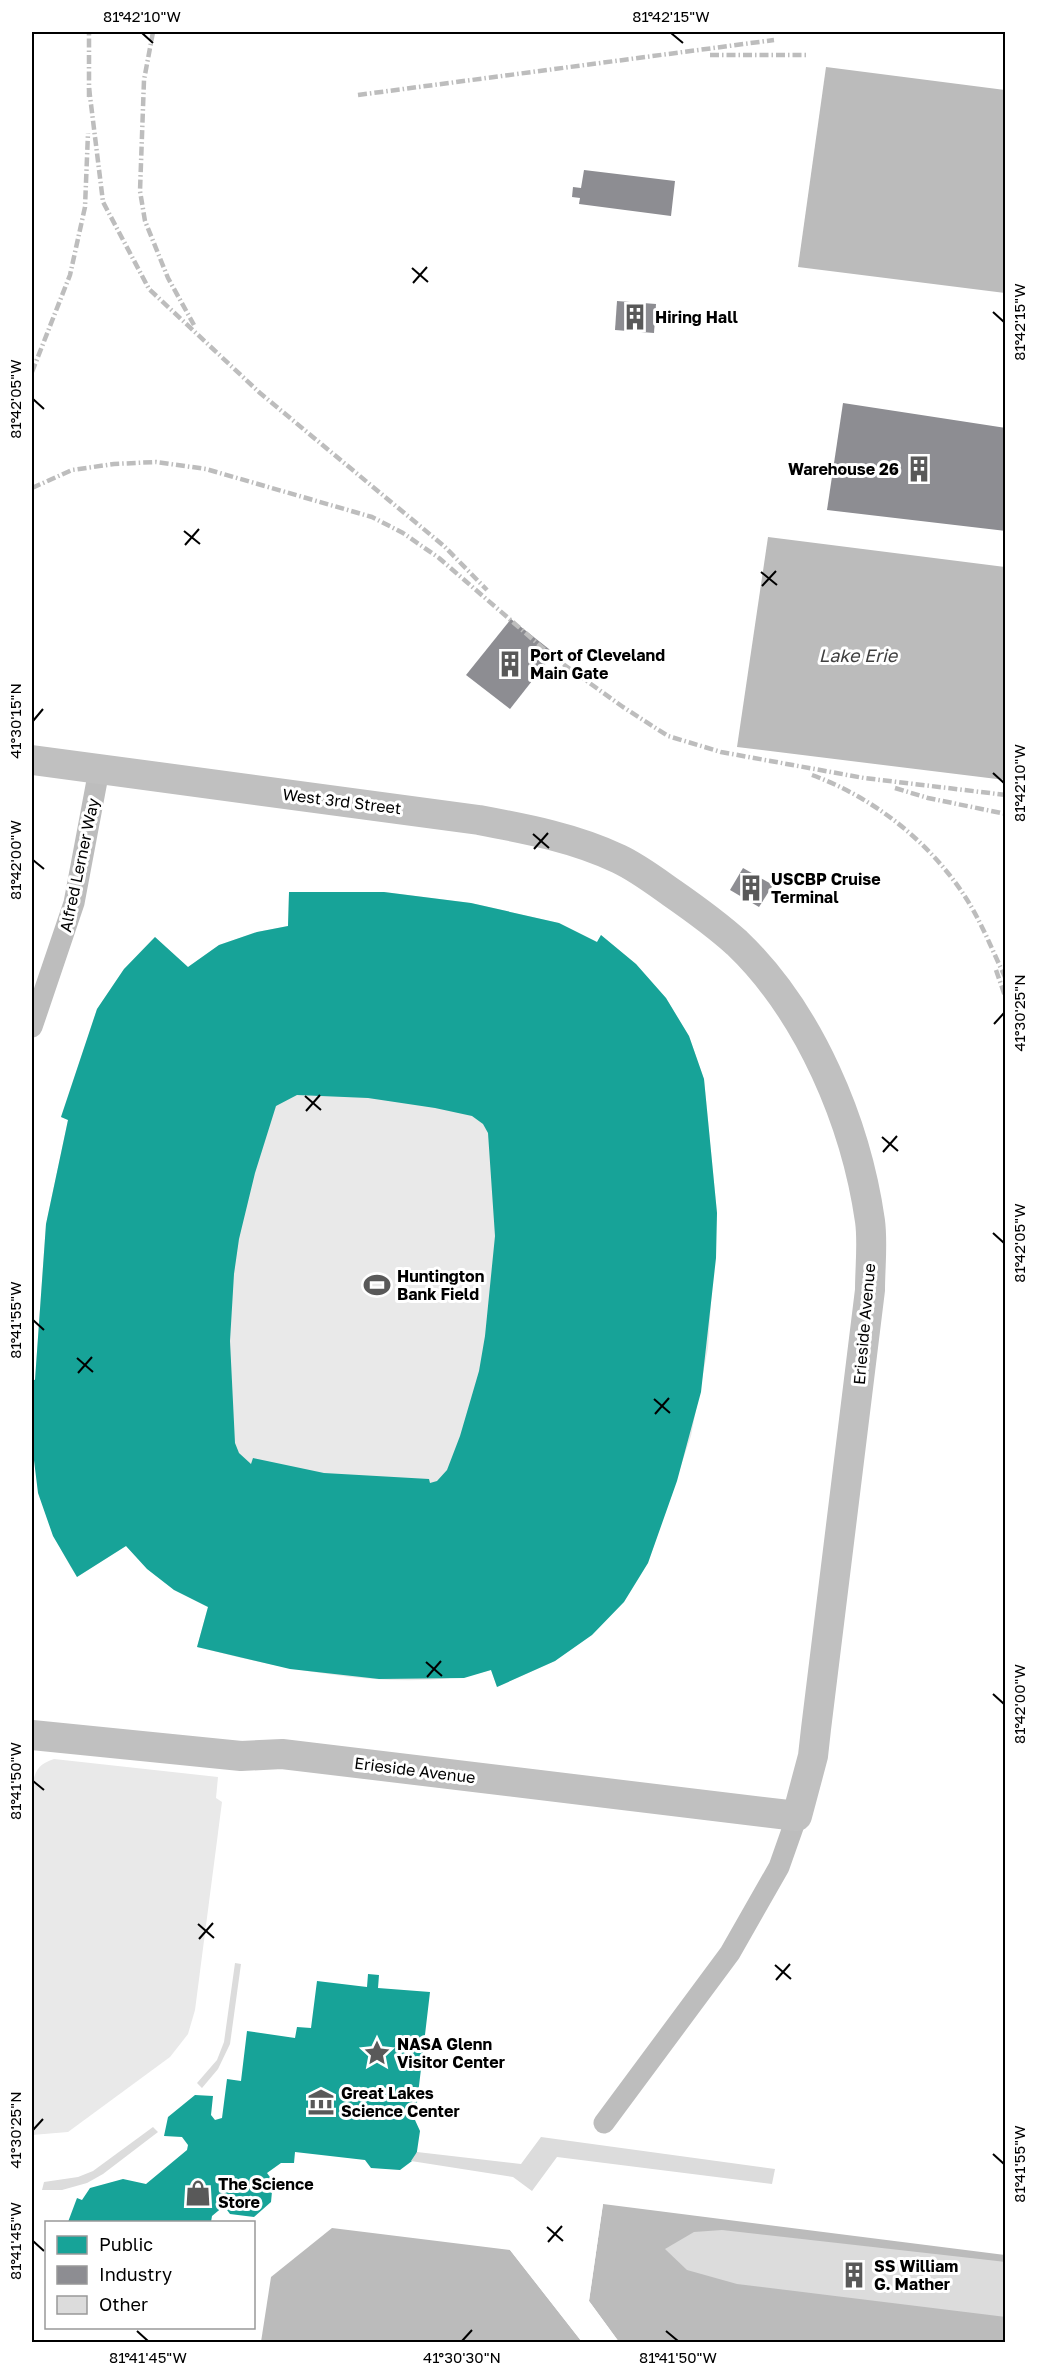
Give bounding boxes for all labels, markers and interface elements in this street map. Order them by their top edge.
text: 81°42'10"W [103,7,181,25]
text: 81°42'15"W [632,7,710,25]
text: 81°42'15"W [1010,283,1028,361]
building icon: Hiring Hall [620,302,650,332]
place label: Hiring Hall [655,307,738,327]
text: 81°42'05"W [6,359,24,439]
building icon: Warehouse 26 [904,454,934,484]
place label: Warehouse 26 [788,459,899,479]
water label: Lake Erie [819,644,899,666]
place label: Port of Cleveland Main Gate [530,645,665,683]
building icon: Port of Cleveland Main Gate [495,649,525,679]
text: 41°30'15"N [6,683,24,759]
text: 81°42'10"W [1010,744,1028,822]
street label: West 3rd Street [281,784,403,818]
street label: Alfred Lerner Way [55,796,103,934]
text: 81°42'00"W [6,820,24,900]
place label: USCBP Cruise Terminal [771,869,881,907]
building icon: USCBP Cruise Terminal [736,873,766,903]
text: 41°30'25"N [1010,974,1028,1052]
text: 81°42'05"W [1010,1203,1028,1283]
street label: Erieside Avenue [849,1262,879,1386]
place label: Huntington Bank Field [397,1266,484,1304]
sports icon: Huntington Bank Field [362,1270,392,1300]
text: 81°41'55"W [6,1281,24,1359]
text: 81°42'00"W [1010,1664,1028,1744]
text: 81°41'50"W [6,1742,24,1820]
street label: Erieside Avenue [353,1753,477,1787]
place label: NASA Glenn Visitor Center [397,2034,505,2072]
place icon: NASA Glenn Visitor Center [362,2038,392,2068]
place label: Great Lakes Science Center [341,2083,460,2121]
museum icon: Great Lakes Science Center [306,2087,336,2117]
text: 41°30'25"N [6,2091,24,2169]
text: 81°41'55"W [1010,2125,1028,2203]
place label: The Science Store [218,2174,314,2212]
shop icon: The Science Store [183,2178,213,2208]
text: 81°41'45"W [6,2202,24,2280]
legend [45,2221,255,2329]
text: Public [99,2233,153,2255]
place label: SS William G. Mather [874,2256,958,2294]
building icon: SS William G. Mather [839,2260,869,2290]
text: Industry [99,2263,172,2285]
text: Other [99,2293,148,2315]
text: 81°41'45"W [109,2348,187,2366]
text: 41°30'30"N [423,2348,501,2366]
text: 81°41'50"W [639,2348,717,2366]

